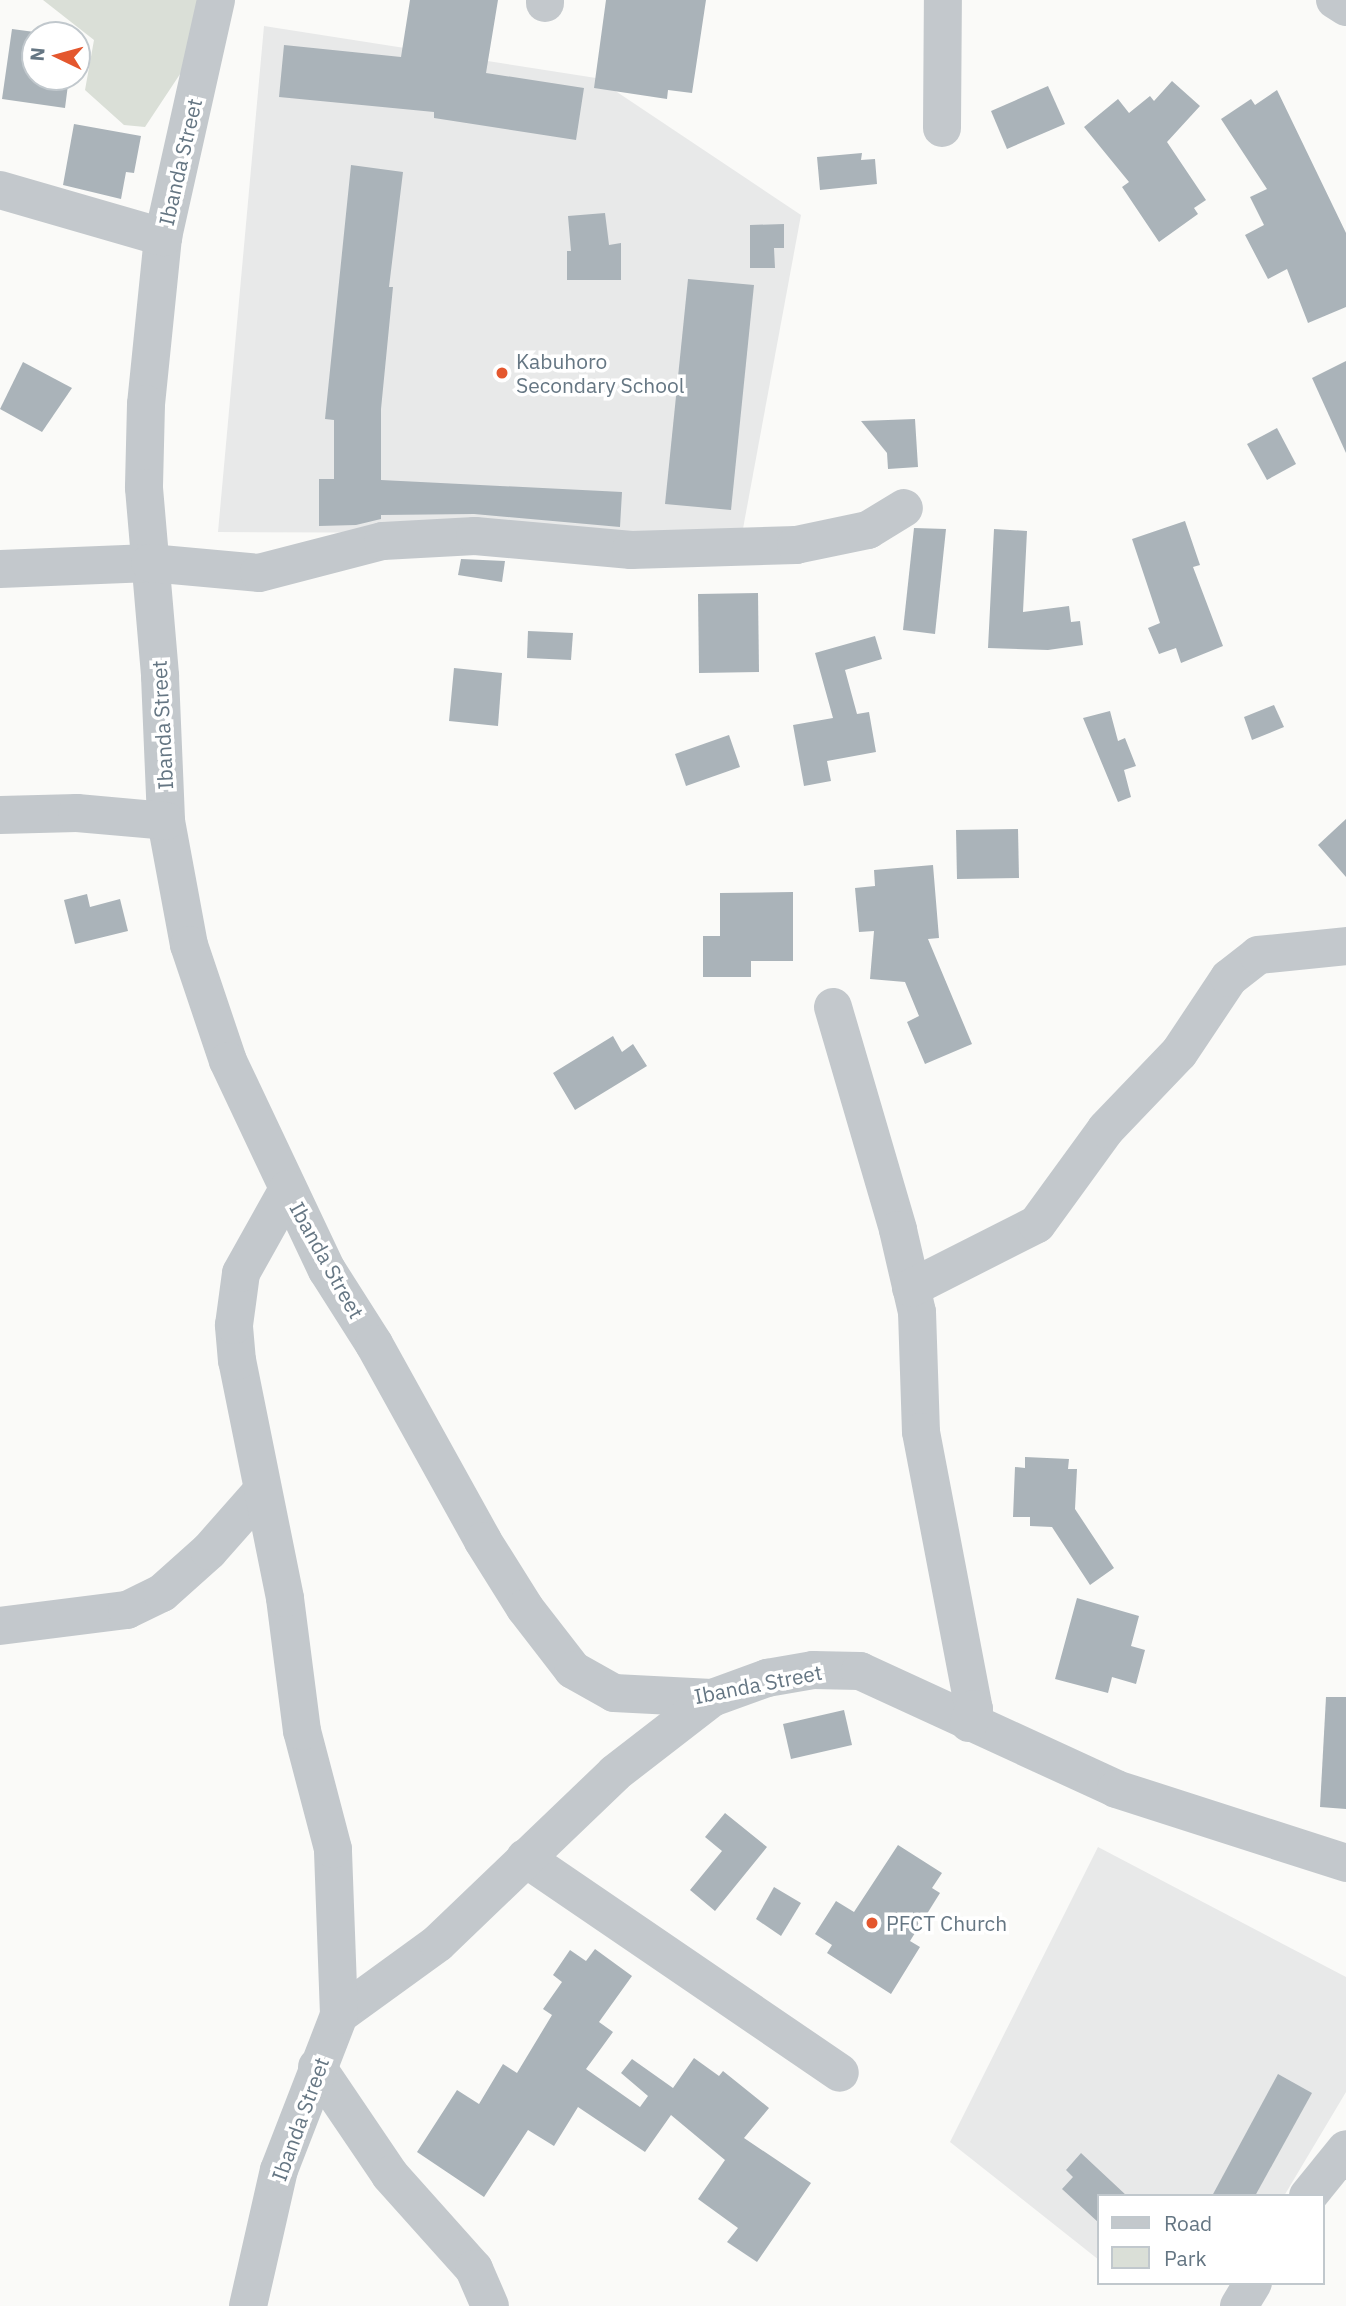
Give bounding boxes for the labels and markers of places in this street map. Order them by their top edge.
place label: Kabuhoro Secondary School [516,348,685,398]
marker: Kabuhoro Secondary School [494,365,510,381]
place label: PFCT Church [886,1910,1007,1936]
marker: PFCT Church [864,1915,880,1931]

